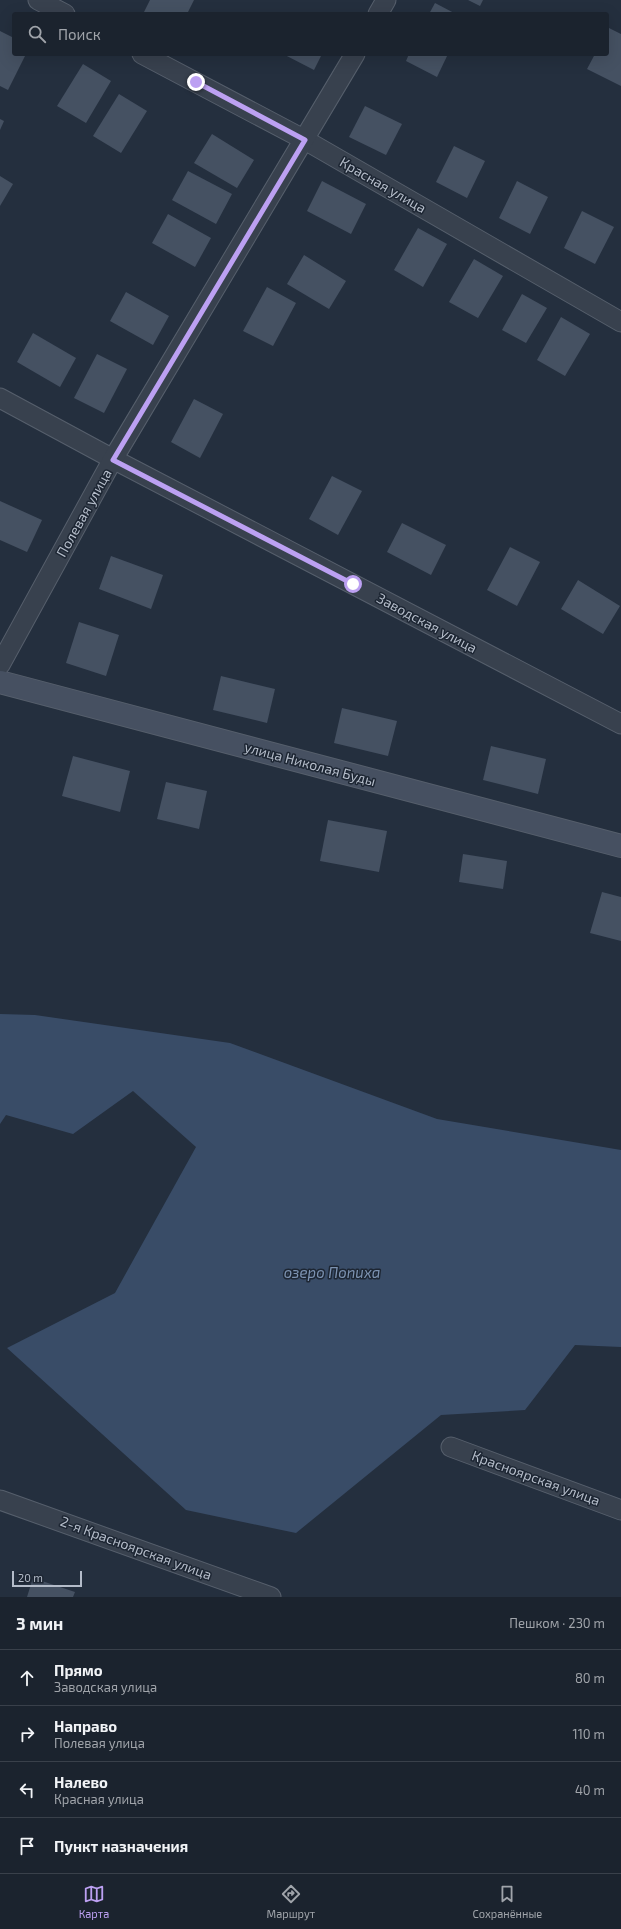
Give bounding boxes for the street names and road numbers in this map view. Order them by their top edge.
street label: Красная улица [337,153,429,216]
street label: Полевая улица [52,466,115,560]
street label: Заводская улица [374,589,480,656]
street label: улица Николая Буды [243,738,378,789]
street label: Красноярская улица [470,1446,603,1509]
street label: 2-я Красноярская улица [58,1512,214,1583]

